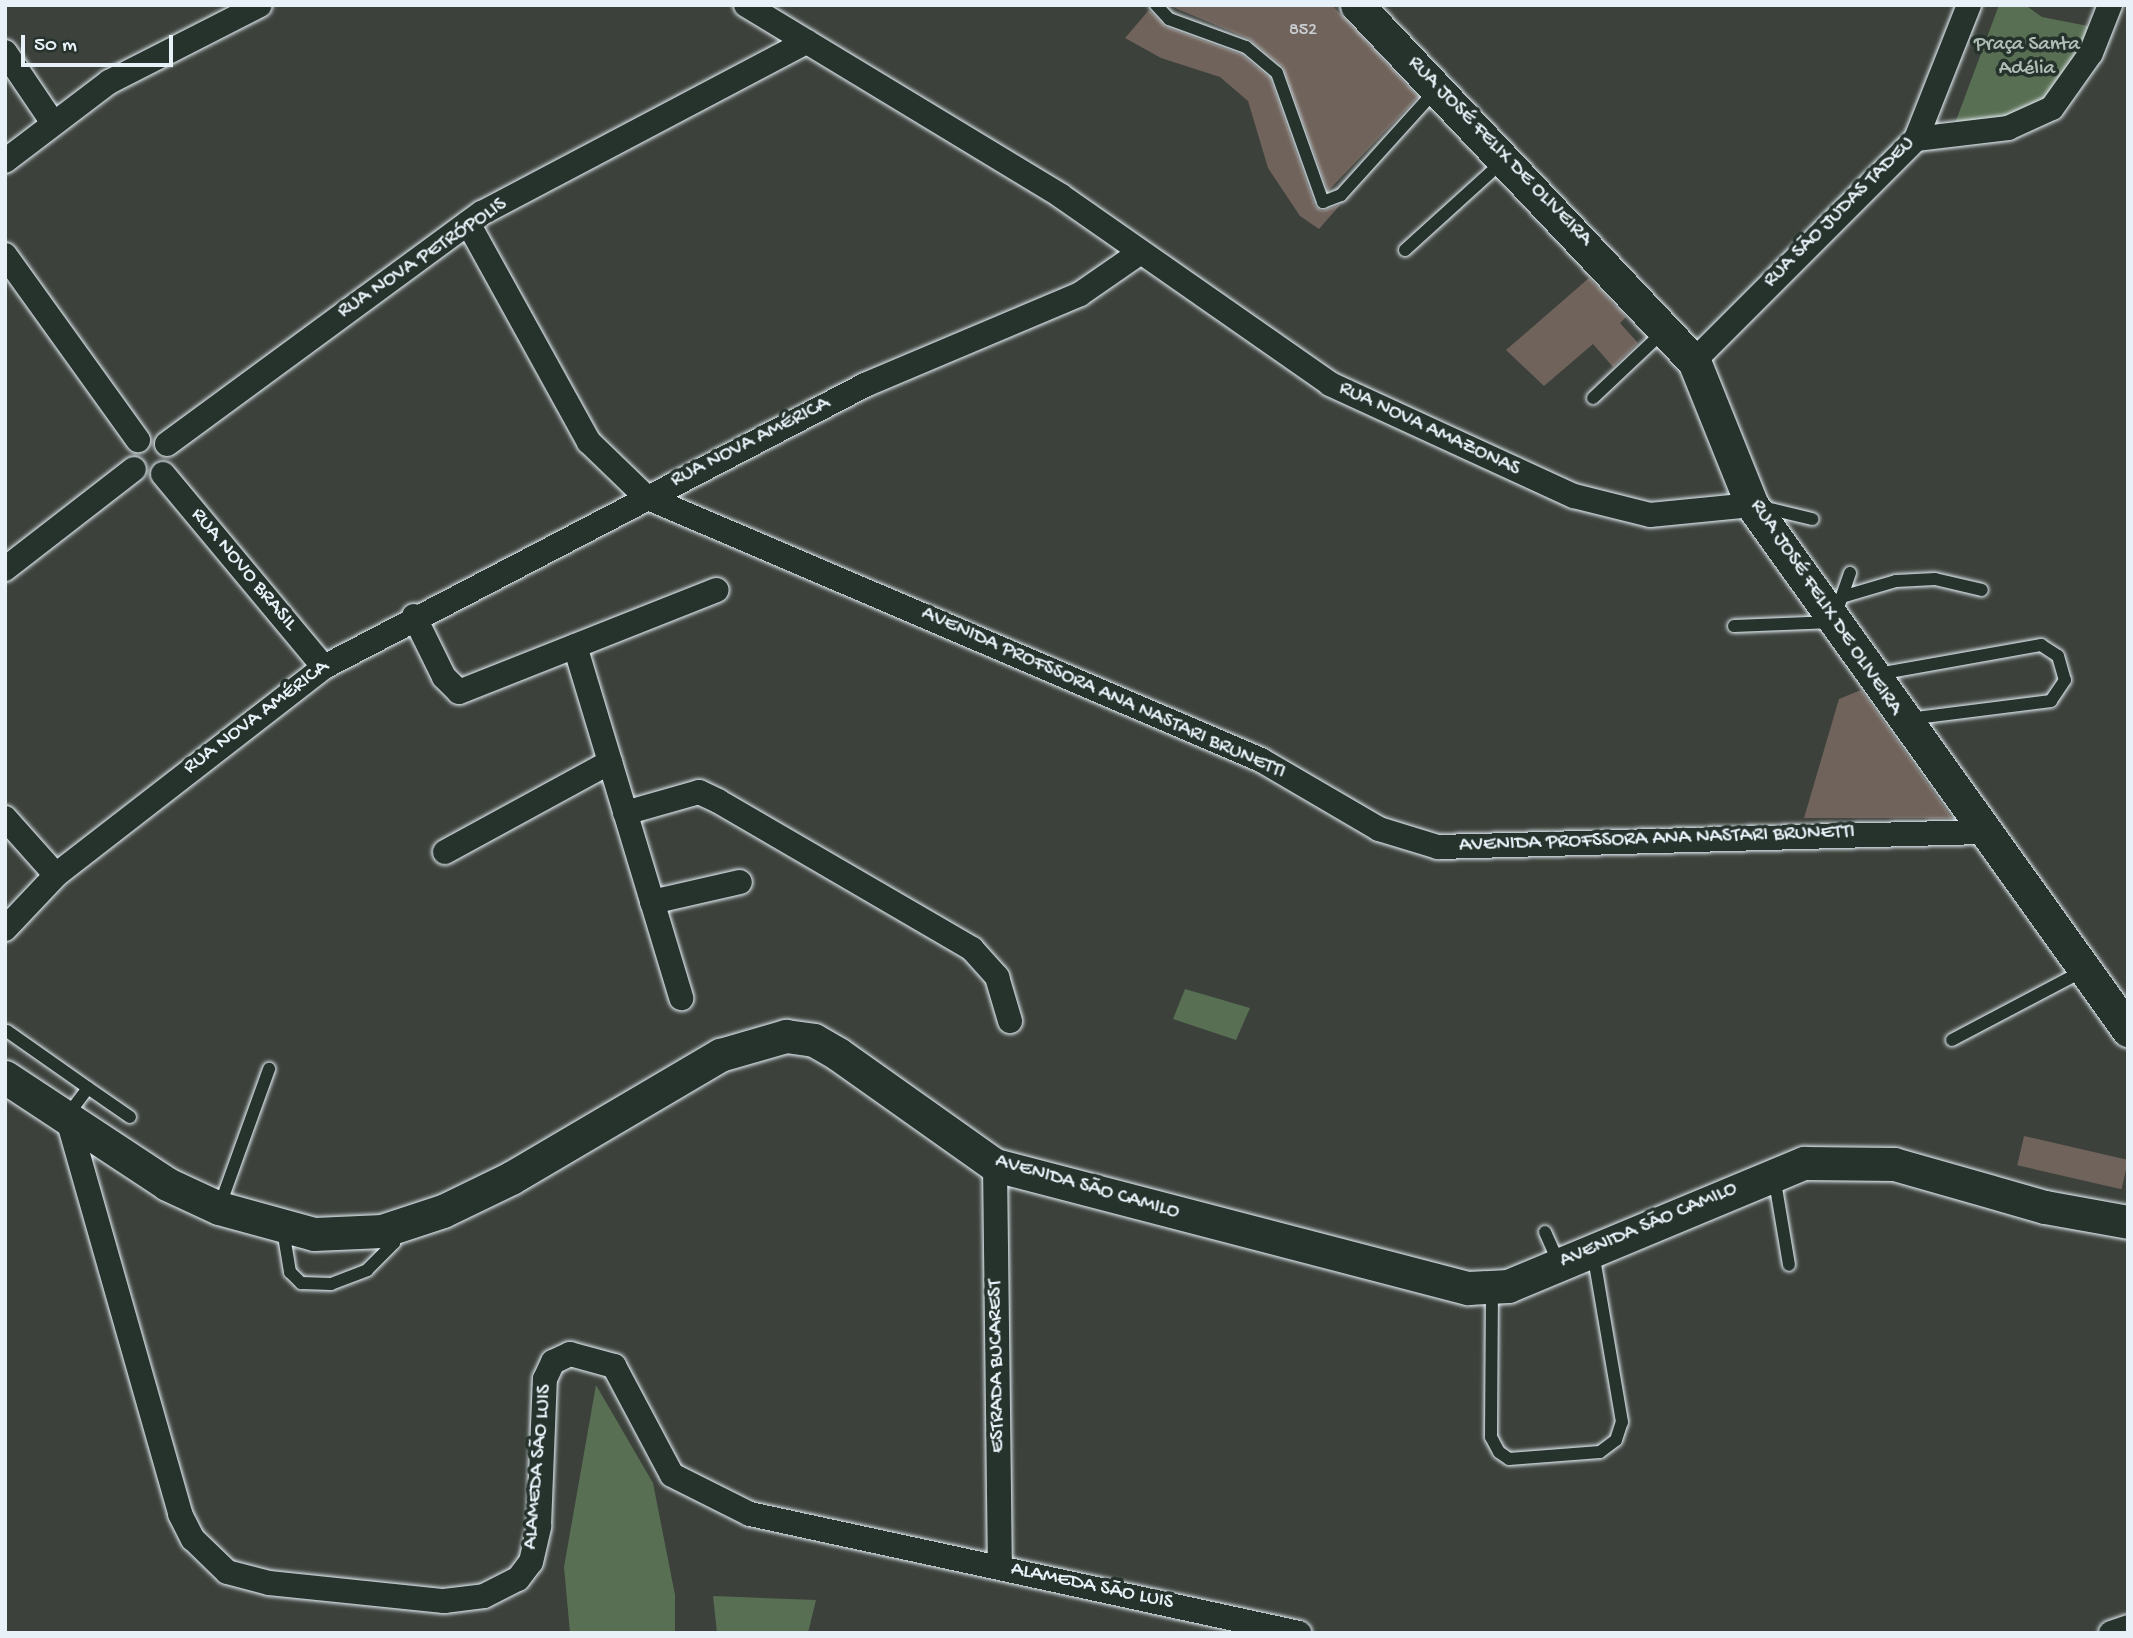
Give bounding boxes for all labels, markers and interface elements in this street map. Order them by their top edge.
house number: 852 [1289,20,1317,42]
scale bar [24,21,177,65]
park label: Praça Santa Adélia [1974,33,2080,83]
text: 50 m [34,34,77,59]
street label: RUA JOSÉ FELIX DE OLIVEIRA [1401,52,1597,252]
street label: RUA SÃO JUDAS TADEU [1759,132,1921,294]
street label: RUA NOVA PETRÓPOLIS [333,193,513,325]
street label: RUA NOVA AMAZONAS [1334,377,1524,483]
street label: RUA NOVA AMÉRICA [667,392,835,494]
street label: RUA JOSÉ FELIX DE OLIVEIRA [1743,495,1907,721]
street label: RUA NOVO BRASIL [184,503,302,637]
street label: AVENIDA PROFSSORA ANA NASTARI BRUNETTI [917,602,1289,786]
street label: RUA NOVA AMÉRICA [179,655,335,781]
street label: AVENIDA PROFSSORA ANA NASTARI BRUNETTI [1459,820,1855,860]
street label: AVENIDA SÃO CAMILO [992,1150,1182,1226]
street label: AVENIDA SÃO CAMILO [1556,1177,1742,1275]
street label: ESTRADA BUCAREST [984,1279,1012,1453]
street label: ALAMEDA SÃO LUIS [519,1383,559,1551]
street label: ALAMEDA SÃO LUIS [1008,1557,1176,1617]

